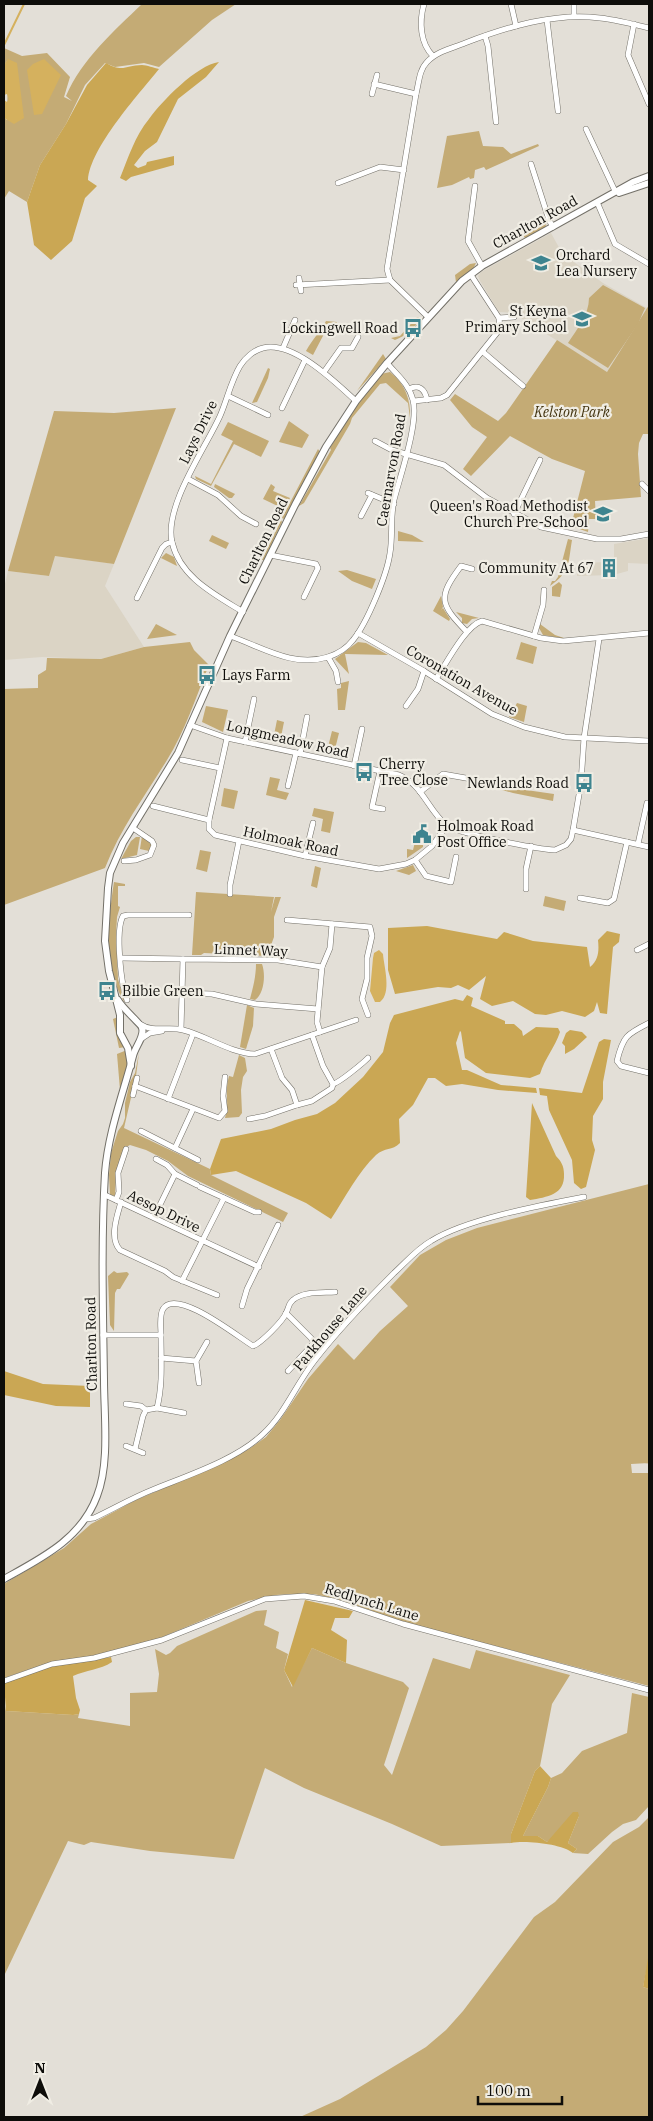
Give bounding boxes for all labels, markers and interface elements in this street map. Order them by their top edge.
street label: Charlton Road [489,191,581,253]
place label: Orchard Lea Nursery [556,246,638,280]
school or university icon: Orchard Lea Nursery [530,252,552,274]
place label: St Keyna Primary School [465,302,567,336]
school or university icon: St Keyna Primary School [571,308,593,330]
bus stop icon: Lockingwell Road [402,317,424,339]
place label: Lockingwell Road [282,319,398,337]
street label: Lays Drive [175,397,221,467]
park label: Kelston Park [533,403,611,421]
street label: Caernarvon Road [372,412,410,528]
street label: Charlton Road [234,494,292,587]
place label: Queen's Road Methodist Church Pre-School [430,497,588,531]
school or university icon: Queen's Road Methodist Church Pre-School [592,503,614,525]
building icon: Community At 67 [598,557,620,579]
place label: Community At 67 [478,559,594,577]
street label: Coronation Avenue [403,641,521,719]
bus stop icon: Lays Farm [196,664,218,686]
place label: Lays Farm [222,666,291,684]
street label: Longmeadow Road [225,716,352,762]
place label: Cherry Tree Close [379,755,448,789]
bus stop icon: Cherry Tree Close [353,761,375,783]
bus stop icon: Newlands Road [573,772,595,794]
place label: Newlands Road [467,774,569,792]
place label: Holmoak Road Post Office [437,817,534,851]
street label: Holmoak Road [242,822,341,860]
public building icon: Holmoak Road Post Office [411,823,433,845]
street label: Linnet Way [214,940,289,960]
bus stop icon: Bilbie Green [96,980,118,1002]
place label: Bilbie Green [122,982,204,1000]
street label: Aesop Drive [125,1186,203,1236]
street label: Parkhouse Lane [289,1282,371,1374]
street label: Charlton Road [81,1296,101,1391]
street label: Redlynch Lane [323,1579,421,1625]
north arrow [15,2056,65,2106]
text: N [34,2059,46,2077]
scale bar [478,2074,562,2106]
text: 100 m [486,2081,531,2100]

